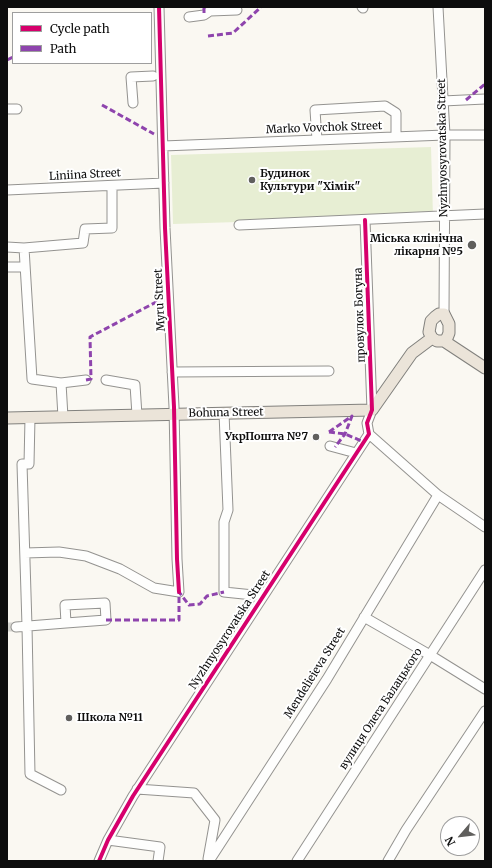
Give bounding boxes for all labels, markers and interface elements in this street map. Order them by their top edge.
legend [12,12,152,64]
text: Cycle path [50,21,110,36]
text: Path [50,41,76,56]
street label: Nyzhnyosyrovatska Street [435,78,451,218]
street label: Marko Vovchok Street [266,119,382,137]
street label: Liniina Street [49,167,121,183]
place label: Будинок Культури "Хімік" [260,167,360,193]
marker: Будинок Культури "Хімік" [247,175,257,185]
place label: Міська клінічна лікарня №5 [370,232,463,258]
marker: Міська клінічна лікарня №5 [466,239,478,251]
street label: провулок Богуна [352,267,368,363]
street label: Myru Street [152,268,168,332]
street label: Bohuna Street [188,406,264,420]
place label: УкрПошта №7 [225,430,308,444]
marker: УкрПошта №7 [311,432,321,442]
street label: Nyzhnyosyrovatska Street [187,568,273,692]
street label: Mendelieieva Street [282,625,348,721]
street label: вулиця Олега Балацького [337,646,425,772]
place label: Школа №11 [77,711,143,725]
marker: Школа №11 [64,713,74,723]
north arrow [440,816,480,856]
text: N [442,834,459,848]

